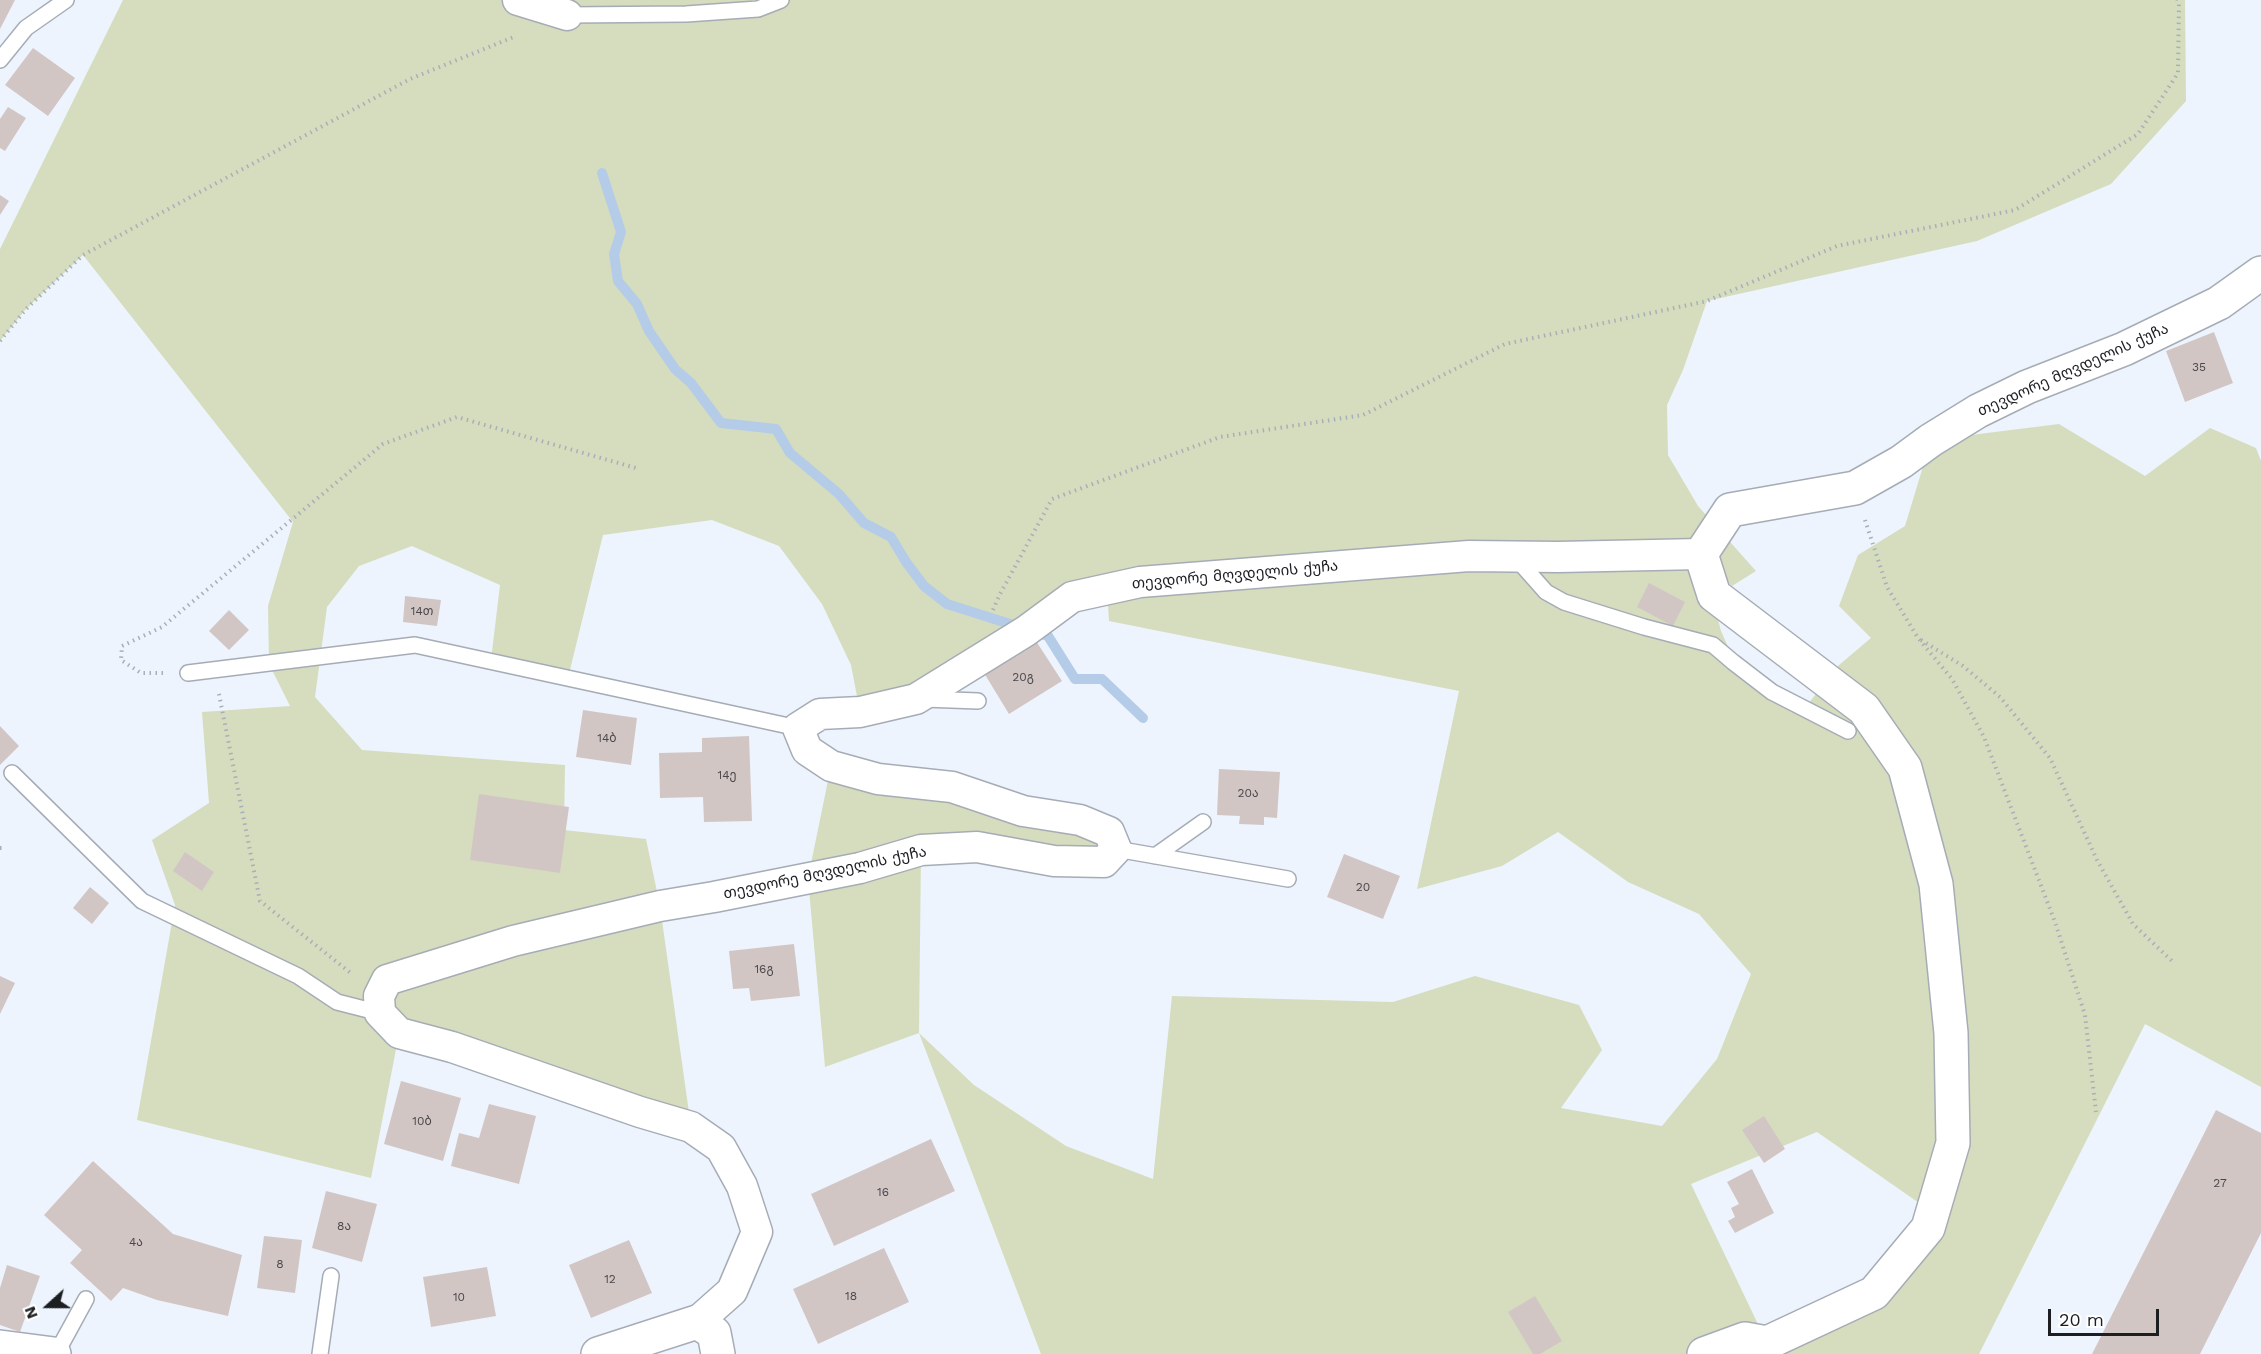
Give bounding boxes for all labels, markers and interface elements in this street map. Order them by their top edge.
street label: თევდორე მღვდელის ქუჩა [1975,320,2171,420]
house number: 35 [2192,360,2206,374]
street label: თევდორე მღვდელის ქუჩა [1131,557,1339,593]
house number: 14თ [411,604,433,618]
house number: 20გ [1012,670,1034,684]
house number: 14ბ [597,731,617,745]
house number: 14ე [717,768,737,782]
house number: 20ა [1237,786,1259,800]
street label: თევდორე მღვდელის ქუჩა [722,843,928,903]
house number: 20 [1356,880,1370,894]
house number: 16გ [754,962,774,976]
house number: 10ბ [412,1114,432,1128]
house number: 27 [2213,1176,2227,1190]
house number: 16 [877,1185,889,1199]
house number: 8ა [337,1219,351,1233]
house number: 4ა [129,1235,143,1249]
house number: 8 [276,1257,284,1271]
house number: 12 [604,1272,616,1286]
north arrow [18,1276,78,1336]
house number: 18 [845,1289,857,1303]
house number: 10 [453,1290,465,1304]
scale bar [2051,1297,2162,1335]
text: N [20,1304,42,1322]
text: 20 m [2059,1309,2104,1330]

